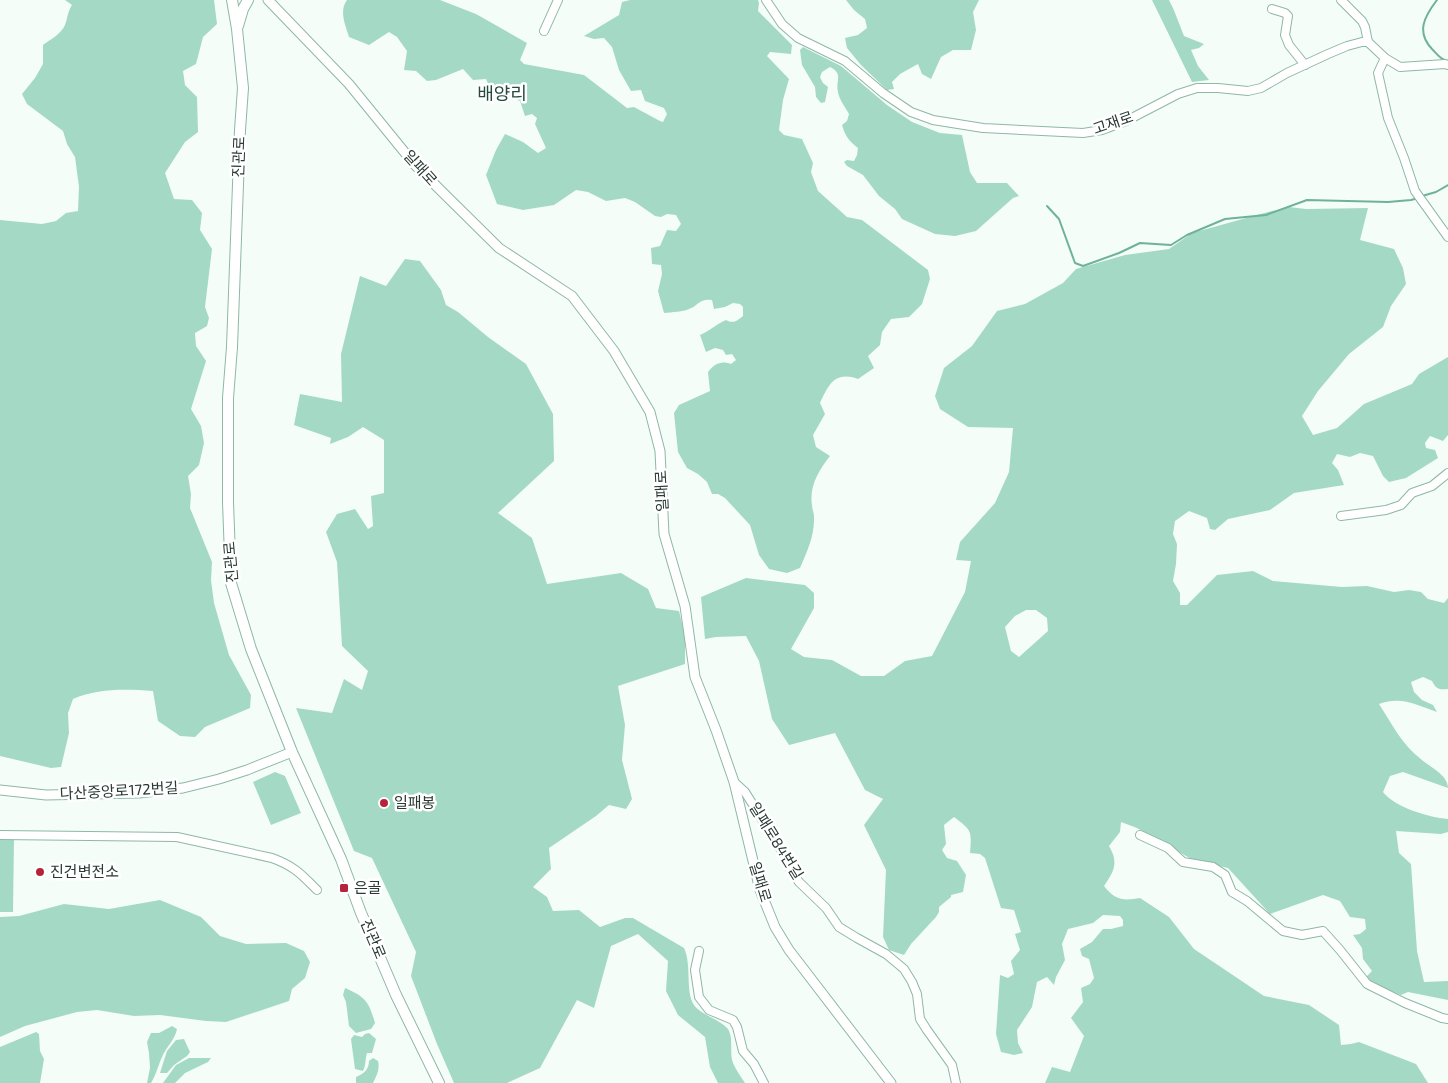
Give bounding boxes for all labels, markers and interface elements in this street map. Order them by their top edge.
district label: 배양리 [477,82,527,104]
street label: 고재로 [1090,107,1135,137]
street label: 진관로 [228,136,248,178]
street label: 일패로 [400,146,441,189]
street label: 일패로 [651,470,671,512]
street label: 진관로 [219,541,241,583]
street label: 다산중앙로172번길 [59,778,179,802]
place label: 일패봉 [394,793,435,811]
marker: 일패봉 [378,797,390,809]
street label: 일패로84번길 [745,799,807,883]
street label: 일패로 [745,860,775,904]
place label: 진건변전소 [50,862,119,880]
marker: 진건변전소 [34,866,46,878]
place label: 은골 [354,878,382,896]
marker: 은골 [338,882,350,894]
street label: 진관로 [358,916,390,961]

